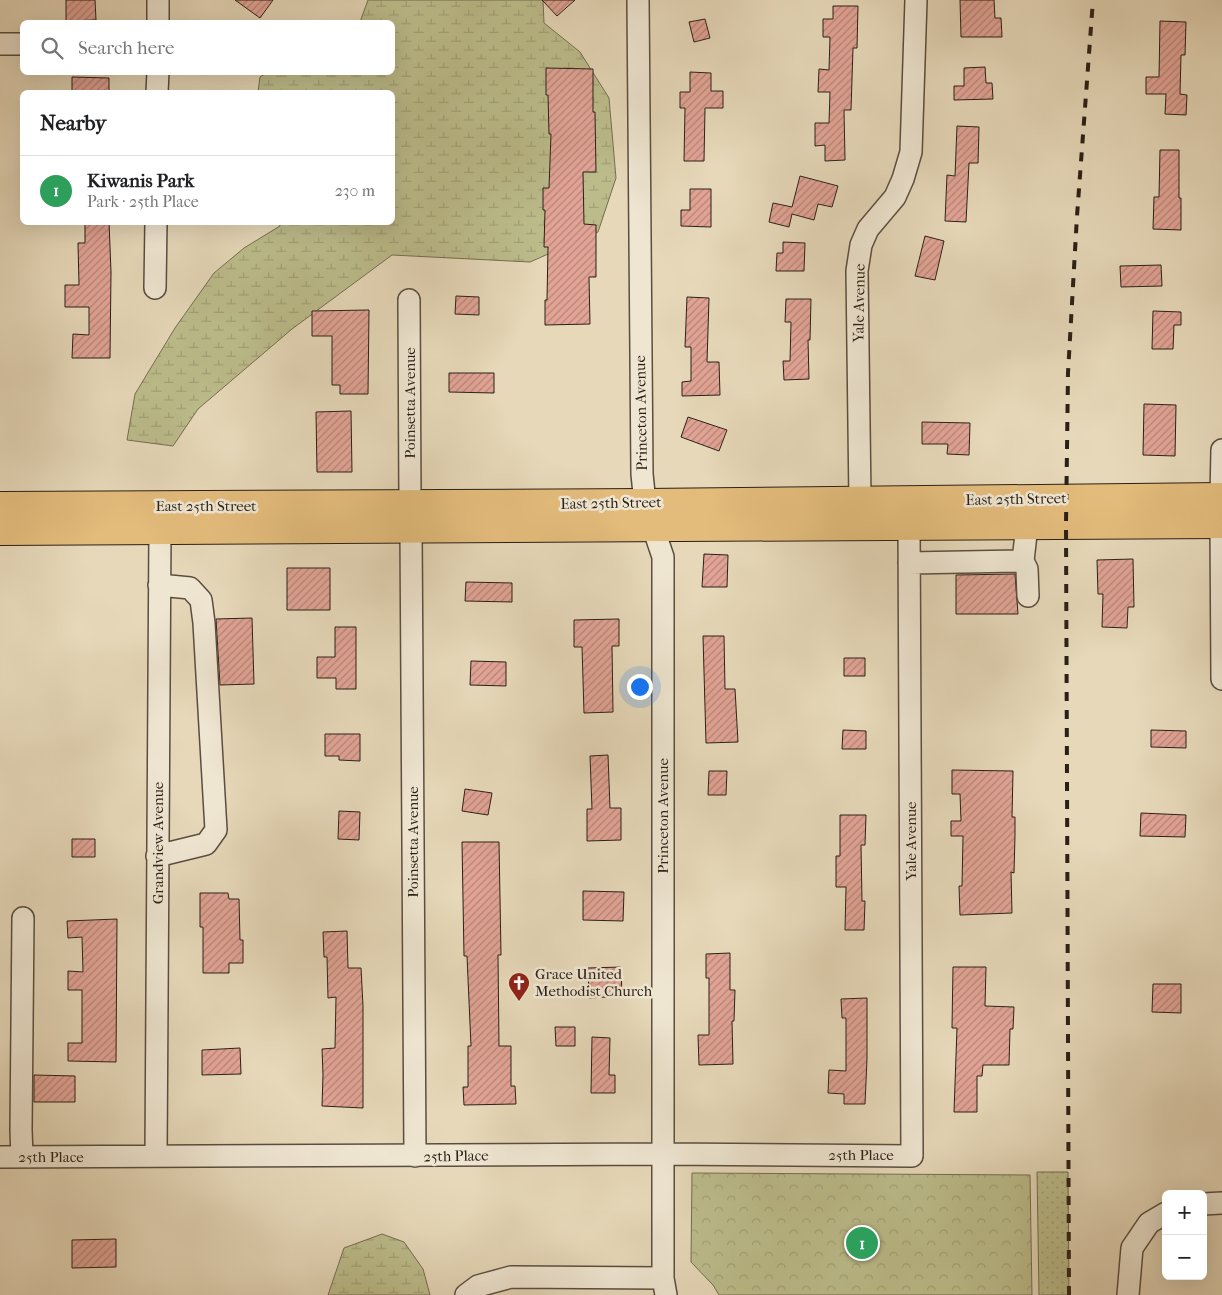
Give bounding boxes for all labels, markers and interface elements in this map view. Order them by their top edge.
search box [20,20,395,75]
icon: search [38,34,66,62]
text: Search here [78,37,174,59]
text: Nearby [40,111,106,135]
text: Kiwanis Park [87,170,194,192]
text: 1 [53,181,59,200]
text: 230 m [335,181,375,200]
text: Park · 25th Place [87,192,199,211]
street label: Yale Avenue [849,263,869,344]
street label: Poinsetta Avenue [401,347,419,459]
street label: Princeton Avenue [631,354,651,471]
street label: East 25th Street [965,489,1067,509]
street label: East 25th Street [560,493,662,513]
street label: East 25th Street [156,497,257,515]
your location [627,674,653,700]
street label: Princeton Avenue [654,758,672,874]
street label: Grandview Avenue [149,781,167,904]
street label: Poinsetta Avenue [404,786,422,898]
street label: Yale Avenue [902,801,920,882]
place label: Grace United Methodist Church [535,965,653,1000]
church icon: Grace United Methodist Church [507,971,531,1002]
street label: 25th Place [423,1146,489,1166]
street label: 25th Place [828,1146,894,1164]
street label: 25th Place [18,1148,84,1166]
map controls [1162,1190,1207,1280]
button: + [1162,1190,1207,1235]
pin: 1 [846,1224,878,1262]
button: − [1162,1235,1207,1280]

